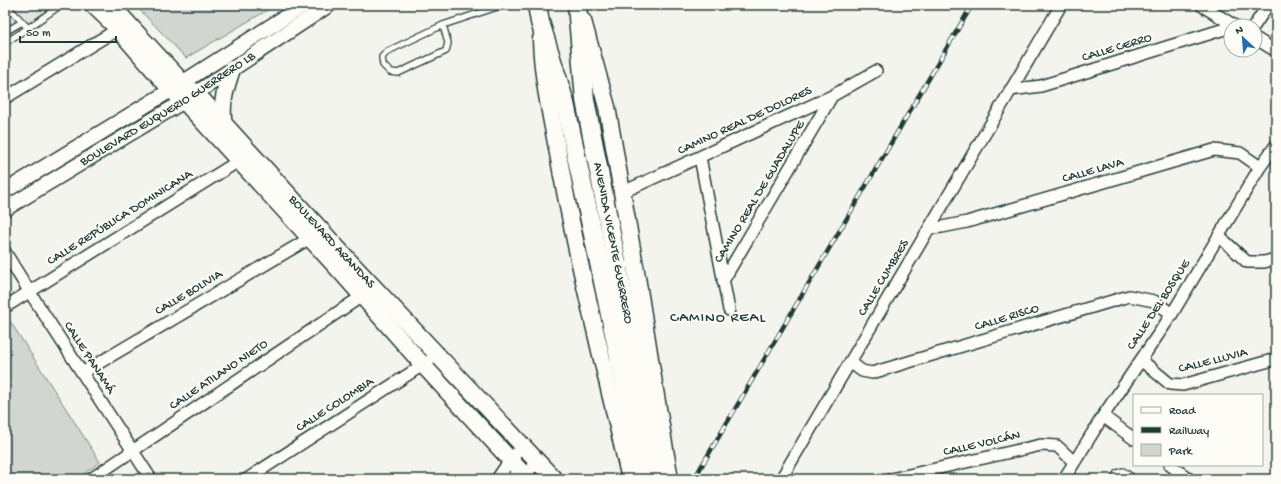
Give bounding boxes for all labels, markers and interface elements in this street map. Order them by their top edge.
scale bar [20,18,116,44]
north arrow [1223,18,1263,58]
text: N [1234,24,1245,38]
text: 50 m [26,27,51,41]
street label: CALLE CERRO [1080,30,1154,66]
street label: BOULEVARD EUQUERIO GUERRERO LB [77,48,258,170]
street label: CAMINO REAL DE DOLORES [676,83,815,159]
street label: CAMINO REAL DE GUADALUPE [711,117,809,266]
street label: CALLE LAVA [1061,155,1126,187]
street label: AVENIDA VICENTE GUERRERO [590,161,636,325]
street label: CALLE REPÚBLICA DOMINICANA [45,166,196,269]
street label: BOULEVARD ARANDAS [285,191,379,292]
street label: CALLE CUMBRES [855,236,913,319]
street label: CALLE DEL BOSQUE [1124,256,1194,353]
street label: CALLE BOLIVIA [153,266,226,319]
street label: CALLE RISCO [973,301,1041,335]
district label: CAMINO REAL [670,309,766,327]
street label: CALLE PANAMÁ [60,319,119,398]
street label: CALLE ATILANO NIETO [167,336,271,414]
street label: CALLE LLUVIA [1177,345,1250,377]
street label: CALLE COLOMBIA [293,374,378,436]
legend [1133,394,1263,466]
text: Road [1169,405,1196,419]
text: Railway [1169,425,1209,439]
street label: CALLE VOLCÁN [942,427,1022,460]
text: Park [1168,445,1194,459]

